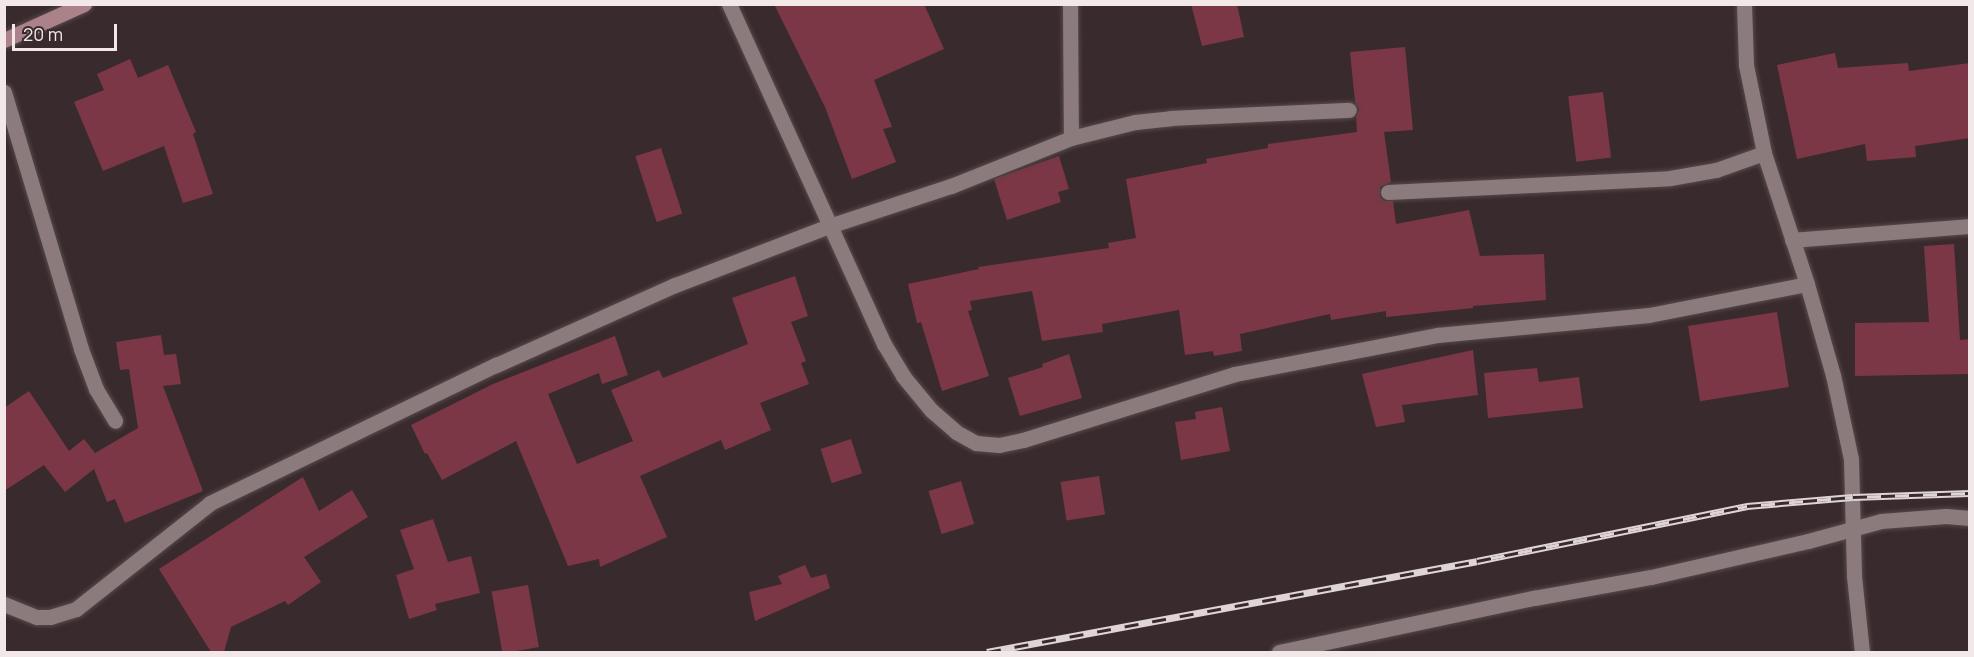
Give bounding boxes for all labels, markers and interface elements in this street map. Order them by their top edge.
scale bar [15,12,120,50]
text: 20 m [23,22,63,46]

